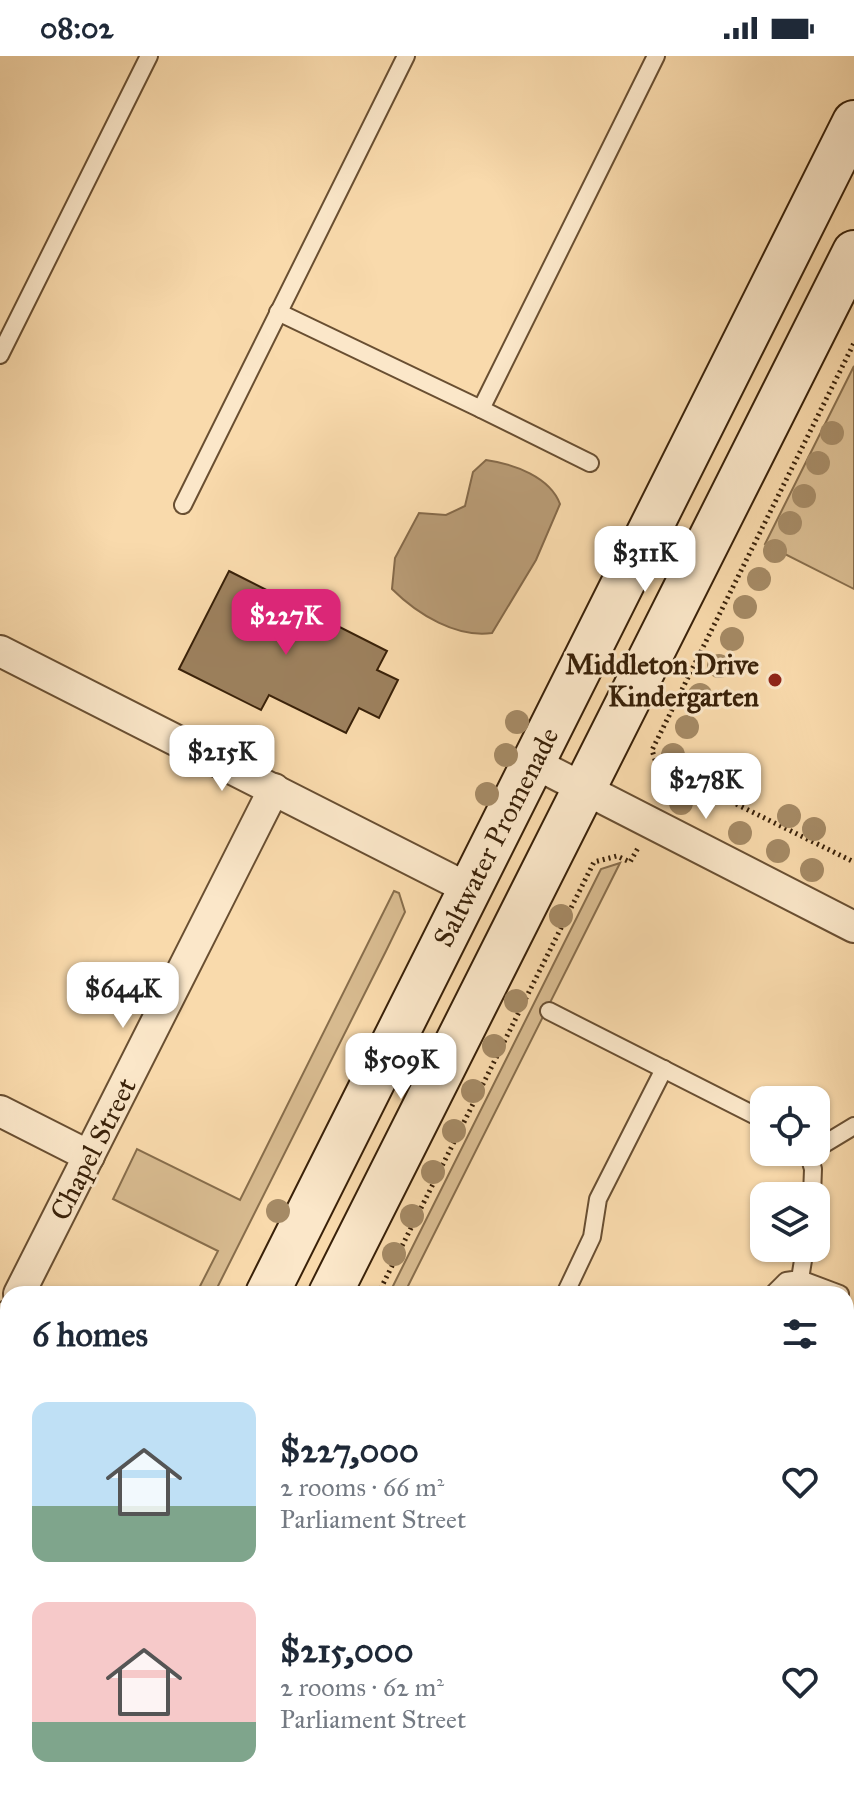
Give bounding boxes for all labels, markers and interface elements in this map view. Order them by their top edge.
text: 08:02 [40,10,113,46]
pin: $311K [589,526,701,594]
text: $311K [613,536,678,568]
pin: $227K [230,589,342,657]
text: $227K [250,599,322,631]
place label: Middleton Drive Kindergarten [565,647,759,714]
marker: Middleton Drive Kindergarten [766,671,784,689]
street label: Saltwater Promenade [426,721,566,953]
pin: $215K [166,725,278,793]
text: $215K [187,735,257,767]
pin: $278K [650,753,762,821]
text: $278K [669,763,743,795]
pin: $644K [67,962,179,1030]
text: $644K [85,972,161,1004]
pin: $509K [345,1033,457,1101]
text: $509K [363,1043,439,1075]
street label: Chapel Street [42,1072,144,1226]
map controls [750,1086,830,1262]
button: locate [750,1086,830,1166]
button: layers [750,1182,830,1262]
icon: filters [778,1312,822,1356]
text: 6 homes [32,1314,148,1355]
text: $227,000 [280,1430,419,1471]
icon: home [96,1434,192,1530]
icon: heart [778,1460,822,1504]
text: 2 rooms · 66 m² [280,1471,444,1503]
text: Parliament Street [280,1503,466,1535]
text: $215,000 [280,1630,413,1671]
icon: home [96,1634,192,1730]
icon: heart [778,1660,822,1704]
text: 2 rooms · 62 m² [280,1671,444,1703]
text: Parliament Street [280,1703,466,1735]

